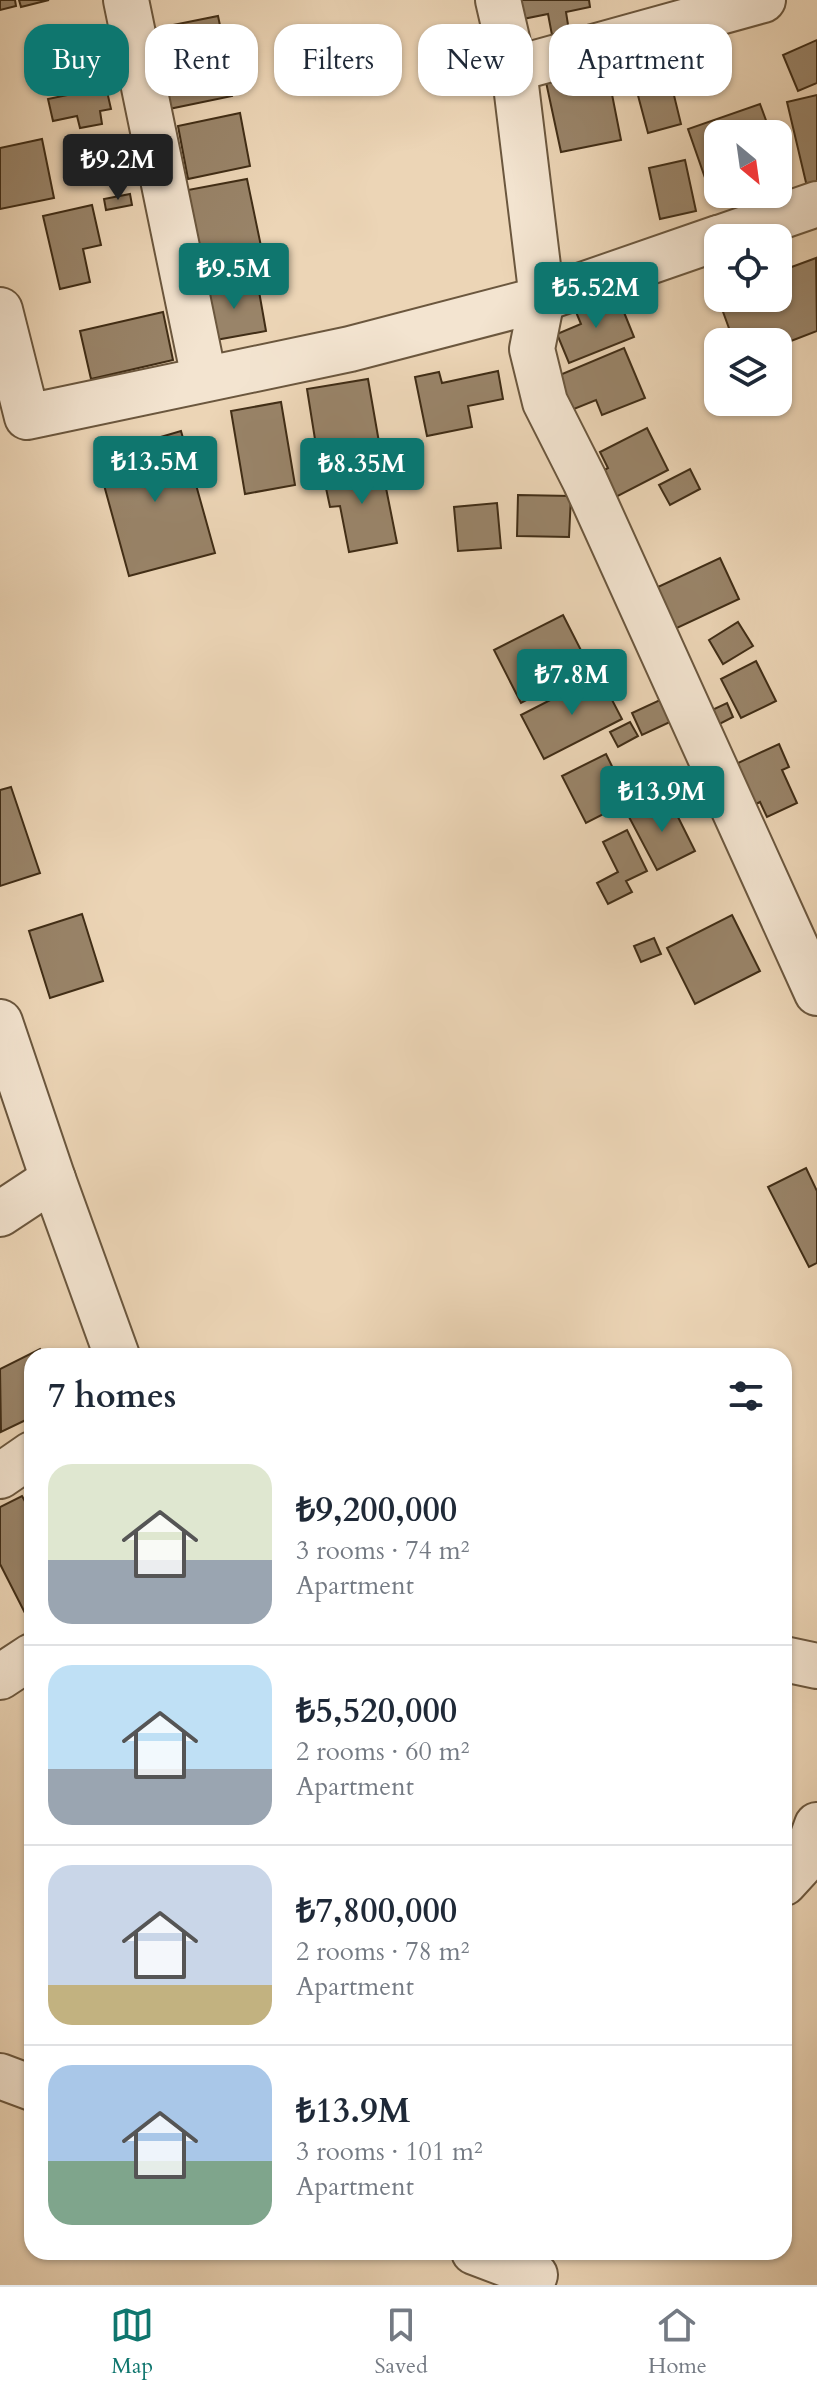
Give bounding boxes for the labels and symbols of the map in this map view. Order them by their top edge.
north arrow [704,120,792,208]
pin: ₺9.2M [62,134,174,202]
pin: ₺9.5M [178,243,290,311]
pin: ₺5.52M [531,262,661,330]
pin: ₺13.5M [90,436,220,504]
pin: ₺8.35M [297,438,427,506]
pin: ₺7.8M [516,649,628,717]
pin: ₺13.9M [597,766,727,834]

